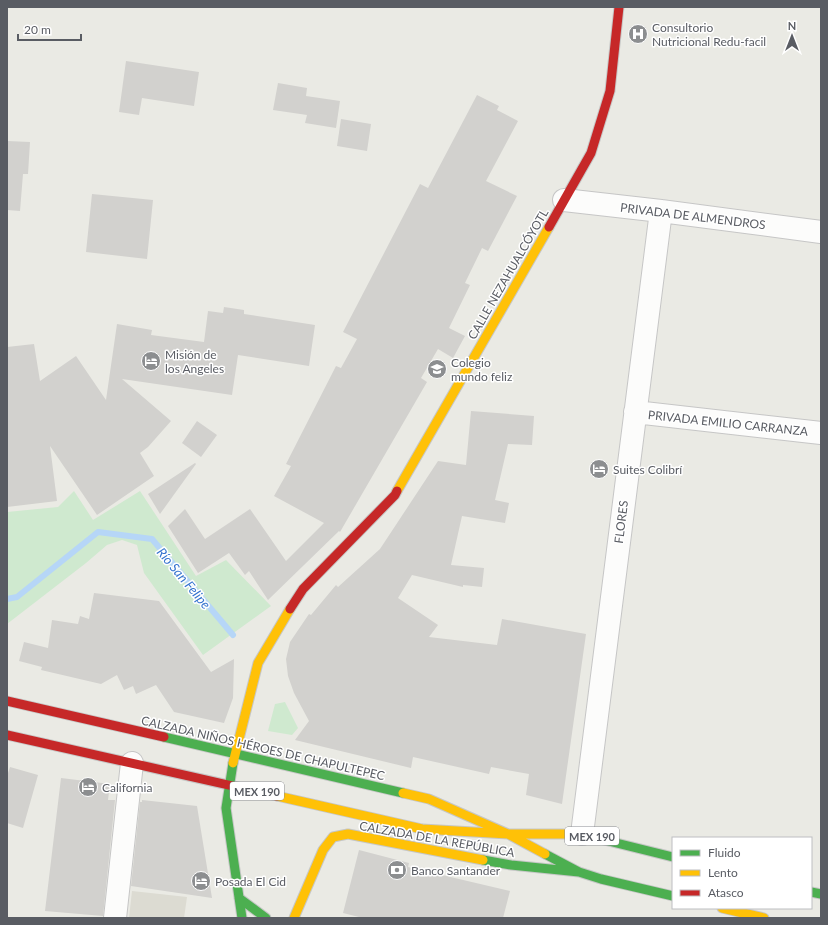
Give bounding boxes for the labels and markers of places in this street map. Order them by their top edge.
place label: Consultorio Nutricional Redu-facil [652,20,766,49]
hospital icon: Consultorio Nutricional Redu-facil [627,23,649,45]
place label: Misión de los Angeles [165,347,224,376]
hotel icon: Misión de los Angeles [140,350,162,372]
place label: Colegio mundo feliz [451,355,513,384]
school or university icon: Colegio mundo feliz [426,358,448,380]
hotel icon: Suites Colibrí [588,458,610,480]
place label: Suites Colibrí [613,462,683,477]
hotel icon: California [77,776,99,798]
place label: California [102,780,152,795]
bank icon: Banco Santander [386,859,408,881]
place label: Banco Santander [411,863,501,878]
hotel icon: Posada El Cid [190,870,212,892]
place label: Posada El Cid [215,874,286,889]

